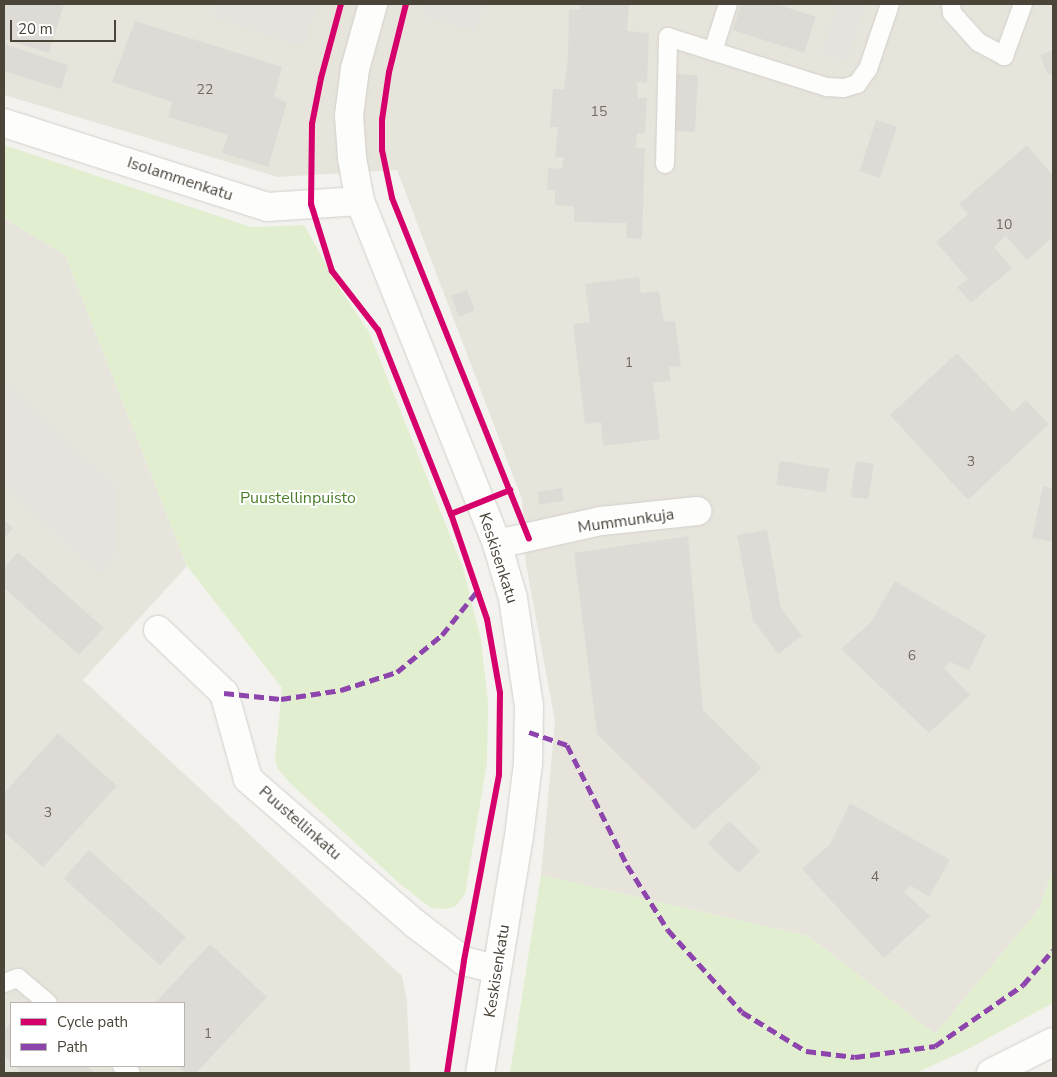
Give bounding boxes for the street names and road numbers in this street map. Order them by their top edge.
street label: Isolammenkatu [125,153,235,205]
street label: Mummunkuja [576,505,676,537]
street label: Keskisenkatu [474,510,522,606]
street label: Puustellinkatu [255,782,345,864]
street label: Keskisenkatu [480,923,514,1019]

